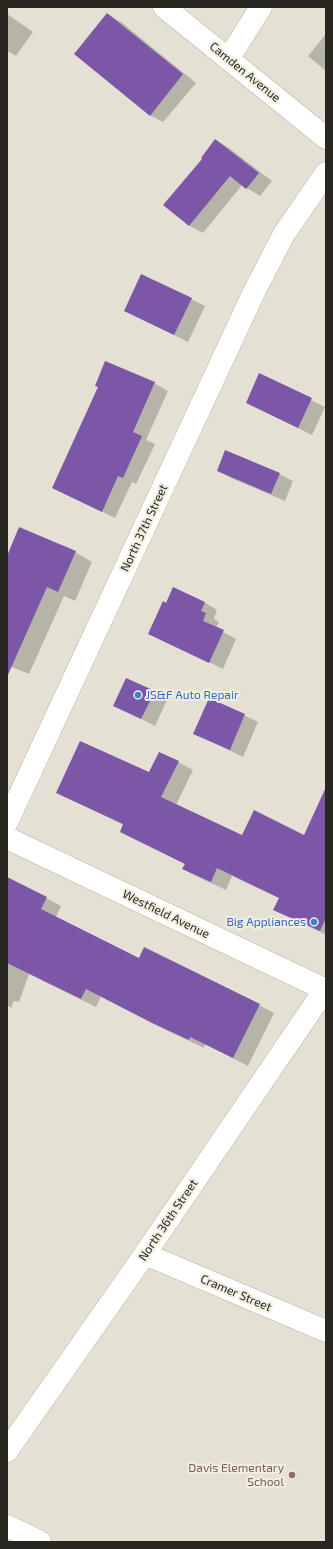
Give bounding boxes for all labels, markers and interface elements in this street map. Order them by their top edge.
street label: Camden Avenue [207,39,283,105]
street label: North 37th Street [117,482,171,574]
place label: JS&F Auto Repair [146,688,239,702]
marker: JS&F Auto Repair [133,690,143,700]
street label: Westfield Avenue [120,887,212,941]
place label: Big Appliances [226,915,306,929]
marker: Big Appliances [309,917,319,927]
street label: North 36th Street [135,1176,201,1264]
street label: Cramer Street [198,1272,274,1314]
place label: Davis Elementary School [188,1461,284,1489]
marker: Davis Elementary School [287,1470,297,1480]

